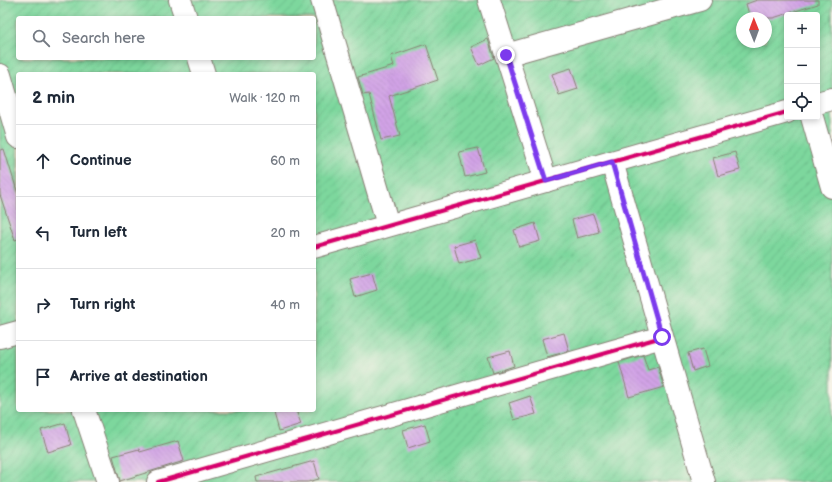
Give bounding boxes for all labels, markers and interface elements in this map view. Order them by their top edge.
north arrow [736,12,772,48]
map controls [784,12,820,120]
button: + [784,12,820,48]
search box [16,16,316,60]
icon: search [30,27,52,49]
text: Search here [62,29,145,48]
route end [497,46,515,64]
button: − [784,48,820,84]
button: locate [784,84,820,120]
text: 2 min [32,88,75,108]
text: Walk · 120 m [229,90,300,106]
icon: ahead [32,150,54,172]
text: Continue [70,151,132,170]
text: 60 m [270,153,300,169]
icon: left [32,222,54,244]
text: Turn left [70,223,127,242]
text: 20 m [270,225,300,241]
icon: right [32,294,54,316]
text: Turn right [70,295,135,314]
text: 40 m [270,297,300,313]
route start [653,328,671,346]
icon: arrive [32,366,54,388]
text: Arrive at destination [70,367,208,386]

